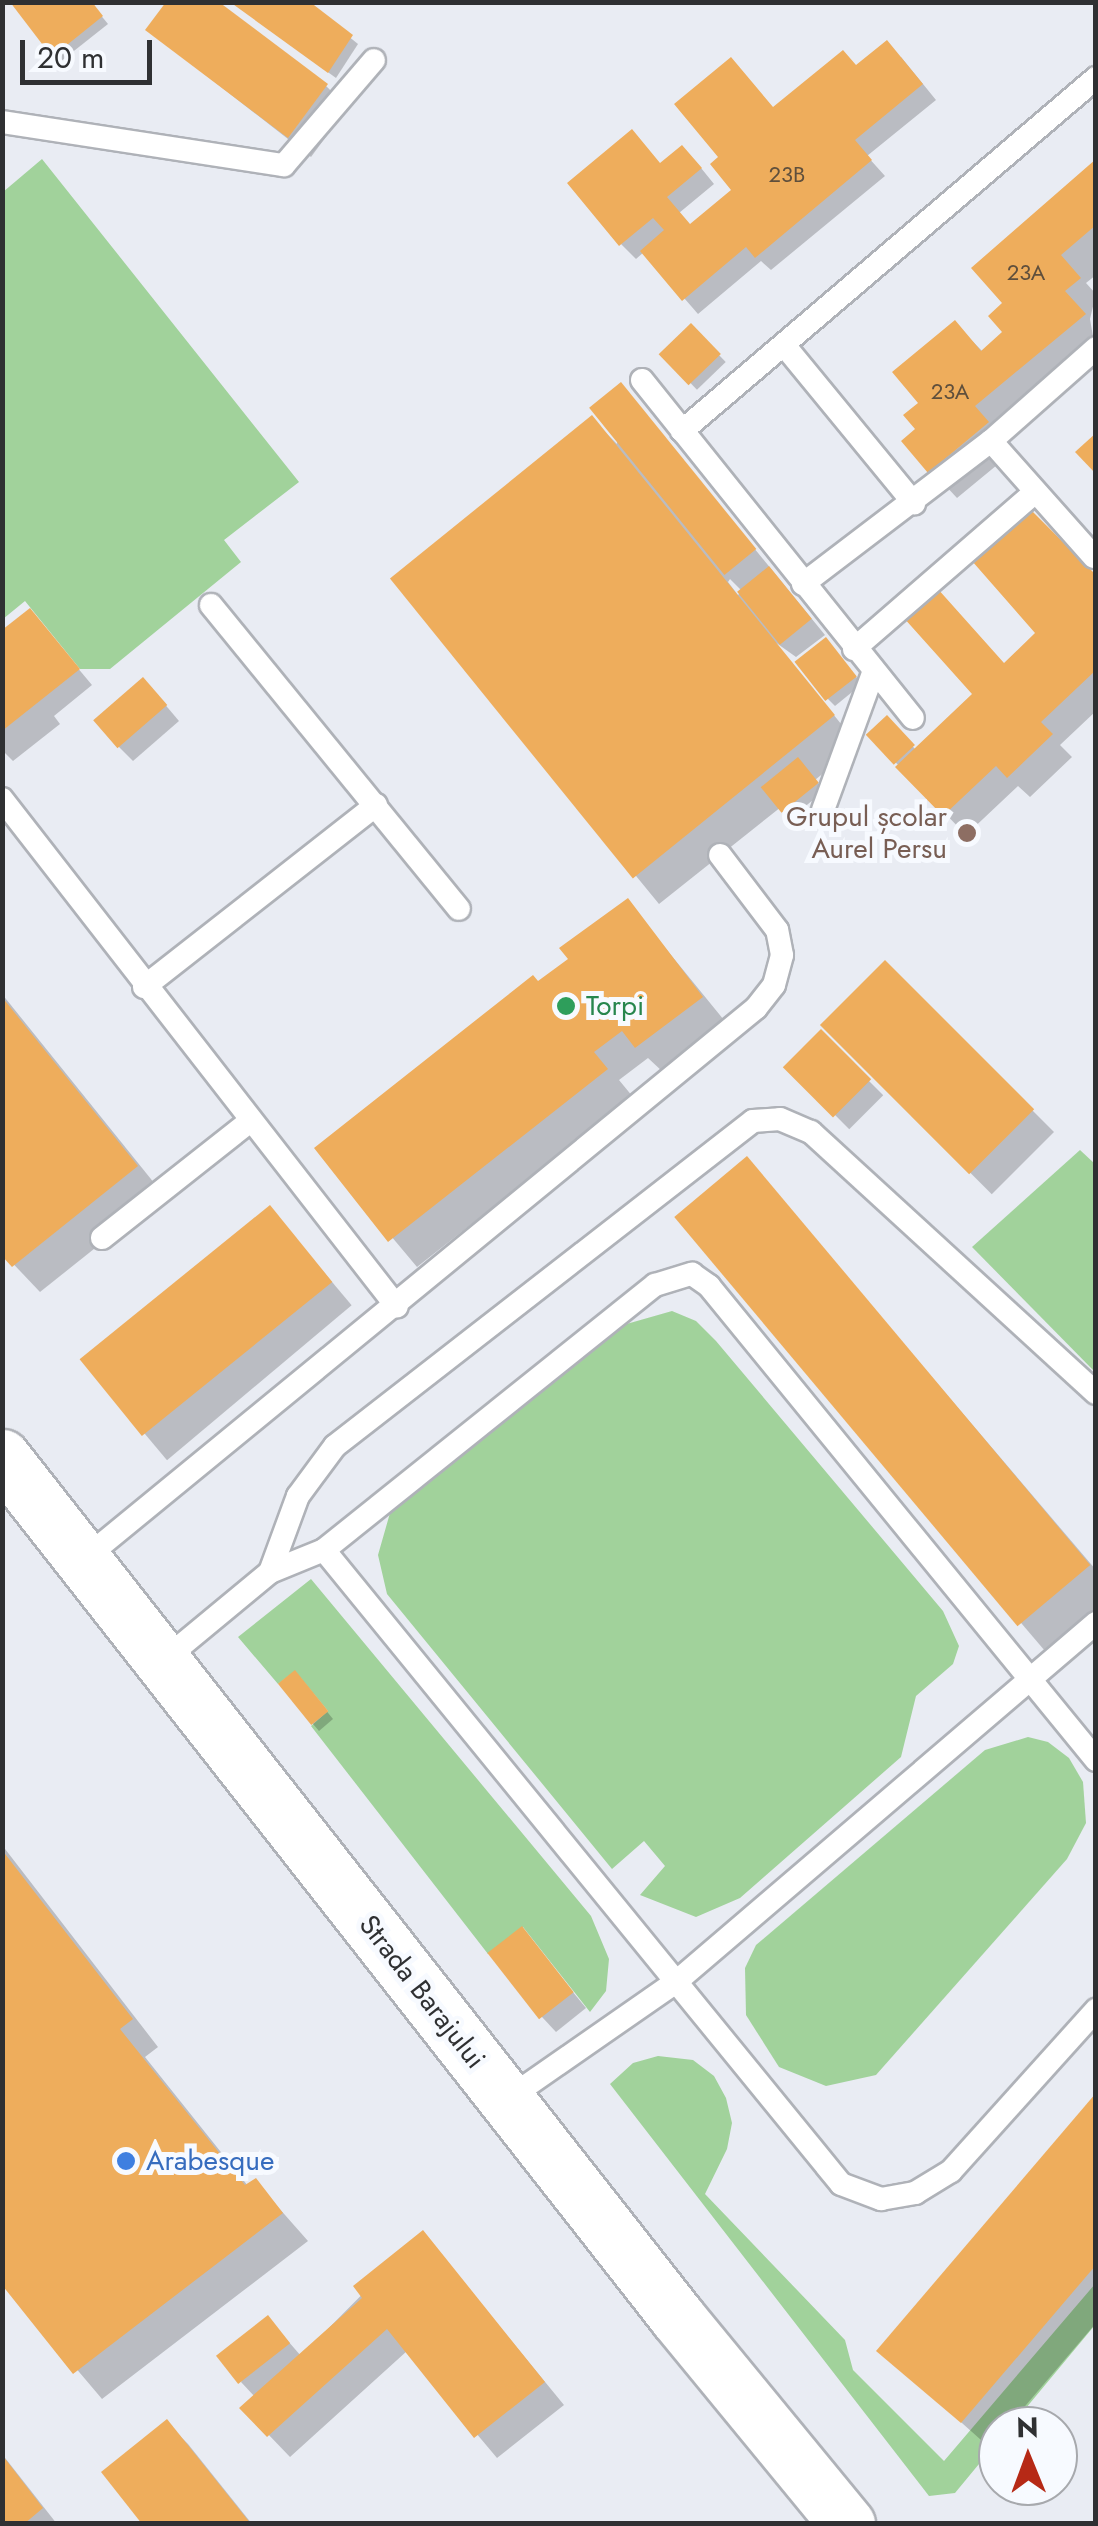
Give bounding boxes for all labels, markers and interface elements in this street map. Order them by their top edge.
scale bar [25,20,158,82]
text: 20 m [37,36,104,79]
house number: 23B [769,162,805,188]
house number: 23A [1007,260,1045,286]
house number: 23A [931,379,969,405]
place label: Grupul școlar Aurel Persu [786,800,947,866]
marker: Grupul școlar Aurel Persu [956,822,978,844]
place label: Torpi [586,989,644,1023]
marker: Torpi [555,995,577,1017]
street label: Strada Barajului [352,1909,492,2075]
place label: Arabesque [146,2144,274,2178]
marker: Arabesque [115,2150,137,2172]
north arrow [978,2406,1078,2506]
text: N [1016,2407,1039,2448]

